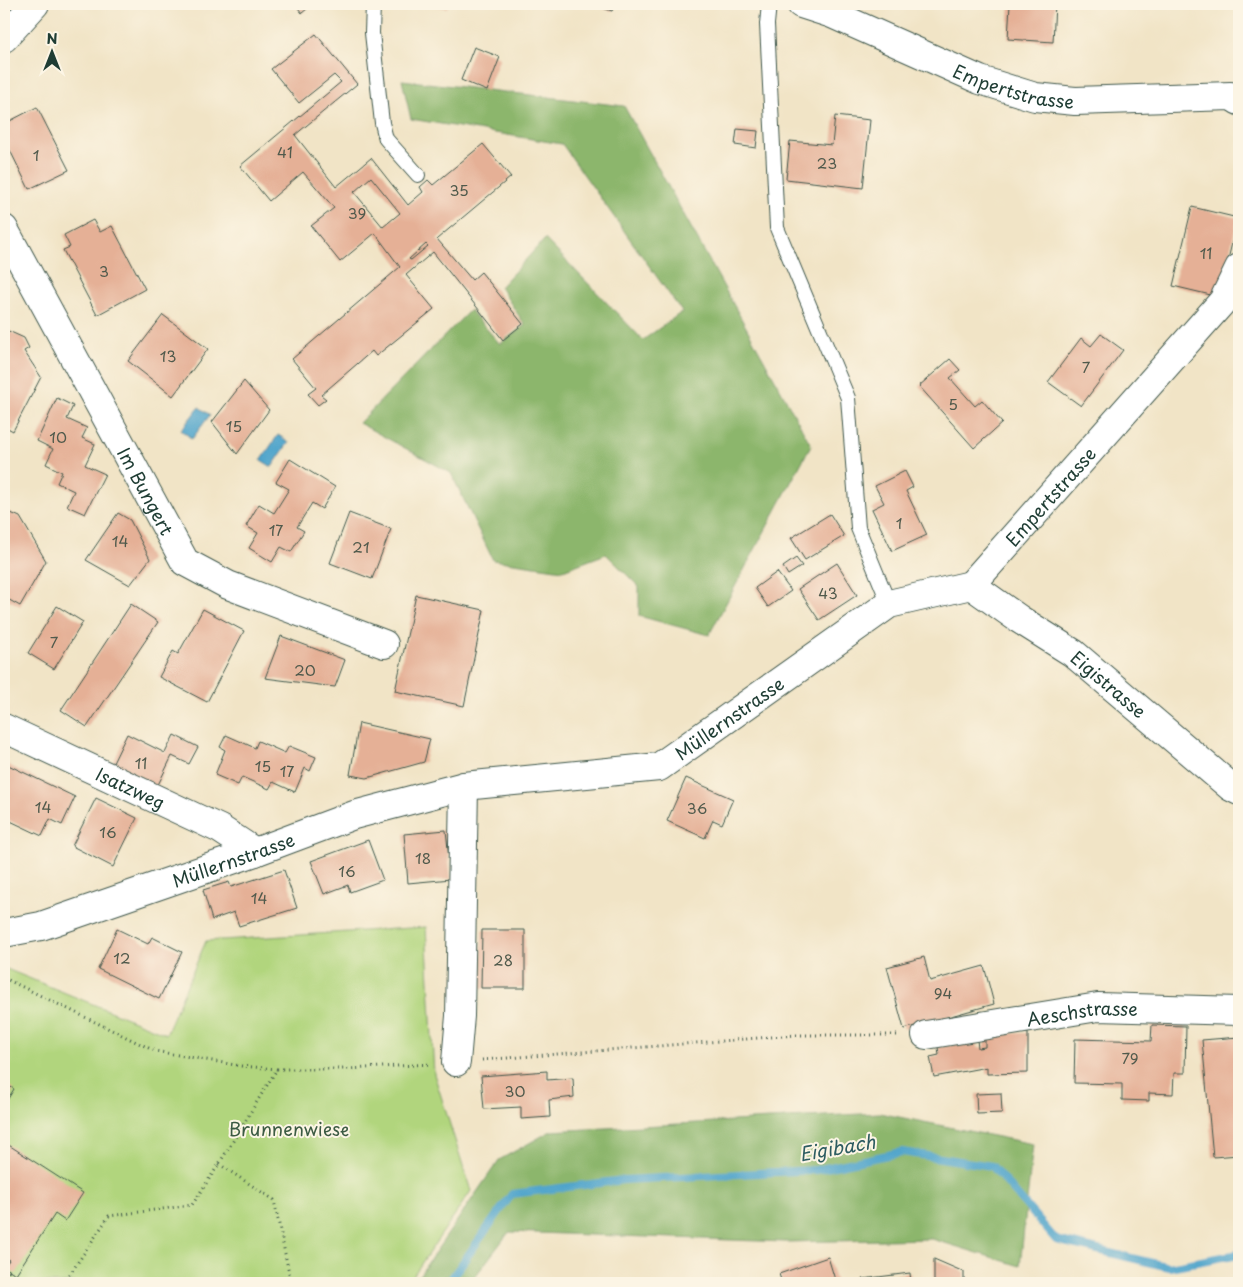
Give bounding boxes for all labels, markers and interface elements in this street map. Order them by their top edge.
north arrow [28,28,78,78]
text: N [46,28,58,49]
street label: Empertstrasse [949,56,1075,114]
house number: 41 [277,140,293,163]
house number: 1 [33,143,39,166]
house number: 23 [817,151,837,174]
house number: 35 [449,178,469,201]
house number: 39 [348,201,366,224]
house number: 11 [1200,241,1212,264]
house number: 3 [99,259,109,282]
house number: 13 [160,344,176,367]
house number: 7 [1082,355,1091,378]
house number: 5 [948,392,958,415]
house number: 15 [226,414,242,437]
house number: 10 [49,425,67,448]
street label: Empertstrasse [998,440,1101,552]
street label: Im Bungert [111,442,181,540]
house number: 1 [896,511,902,534]
house number: 17 [269,518,283,541]
house number: 14 [112,529,128,552]
house number: 21 [352,535,370,558]
house number: 43 [818,581,838,604]
house number: 7 [50,630,59,653]
street label: Eigistrasse [1065,644,1153,724]
house number: 20 [294,658,316,681]
street label: Müllernstrasse [669,669,789,766]
house number: 11 [135,751,147,774]
house number: 15 [255,754,271,777]
street label: Isatzweg [92,759,170,815]
house number: 17 [280,759,294,782]
house number: 14 [35,795,51,818]
house number: 36 [687,796,707,819]
house number: 16 [99,820,117,843]
street label: Müllernstrasse [168,825,298,893]
house number: 18 [415,846,431,869]
house number: 16 [338,859,356,882]
house number: 14 [251,886,267,909]
house number: 12 [113,946,131,969]
house number: 28 [493,948,513,971]
house number: 94 [934,981,952,1004]
street label: Aeschstrasse [1024,993,1138,1032]
house number: 79 [1121,1046,1139,1069]
house number: 30 [505,1079,525,1102]
park label: Brunnenwiese [229,1115,349,1142]
water label: Eigibach [797,1126,878,1167]

